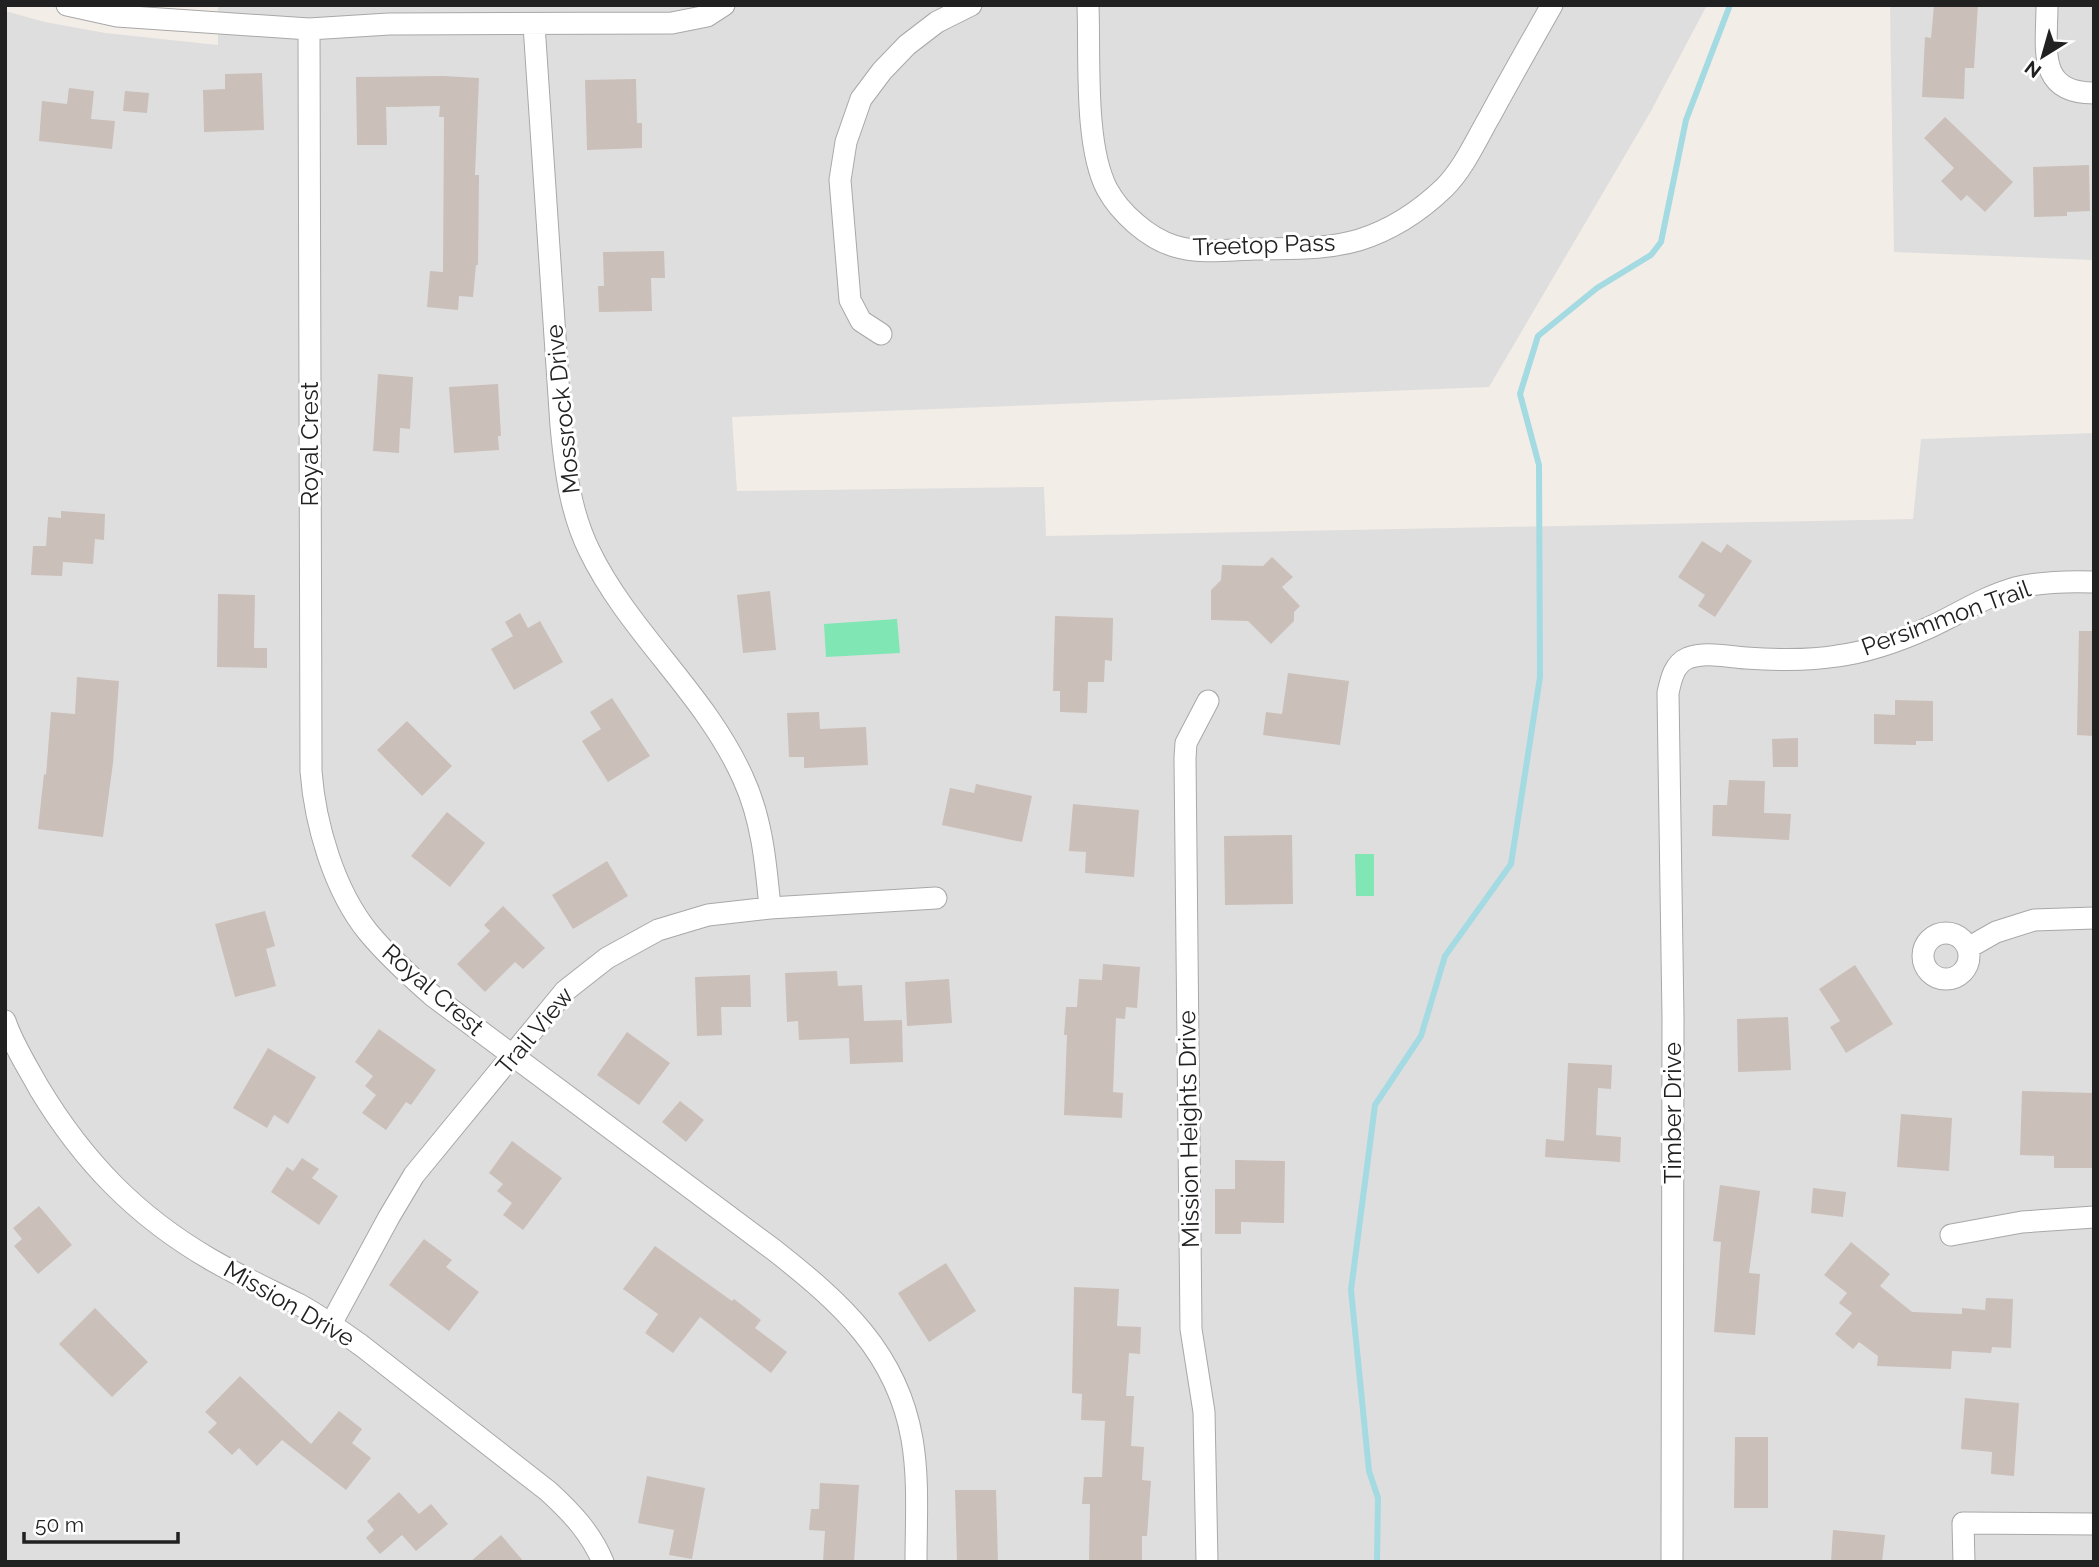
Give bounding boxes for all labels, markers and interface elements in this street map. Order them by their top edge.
north arrow [2008,21,2078,91]
text: N [2020,56,2045,83]
street label: Treetop Pass [1192,228,1336,261]
street label: Mossrock Drive [539,323,586,495]
street label: Royal Crest [295,381,324,507]
street label: Persimmon Trail [1857,573,2035,662]
street label: Royal Crest [377,938,490,1042]
street label: Trail View [490,981,580,1080]
street label: Mission Heights Drive [1172,1010,1205,1248]
street label: Timber Drive [1658,1042,1687,1184]
street label: Mission Drive [219,1254,360,1353]
scale bar [24,1500,178,1544]
text: 50 m [35,1512,84,1537]

